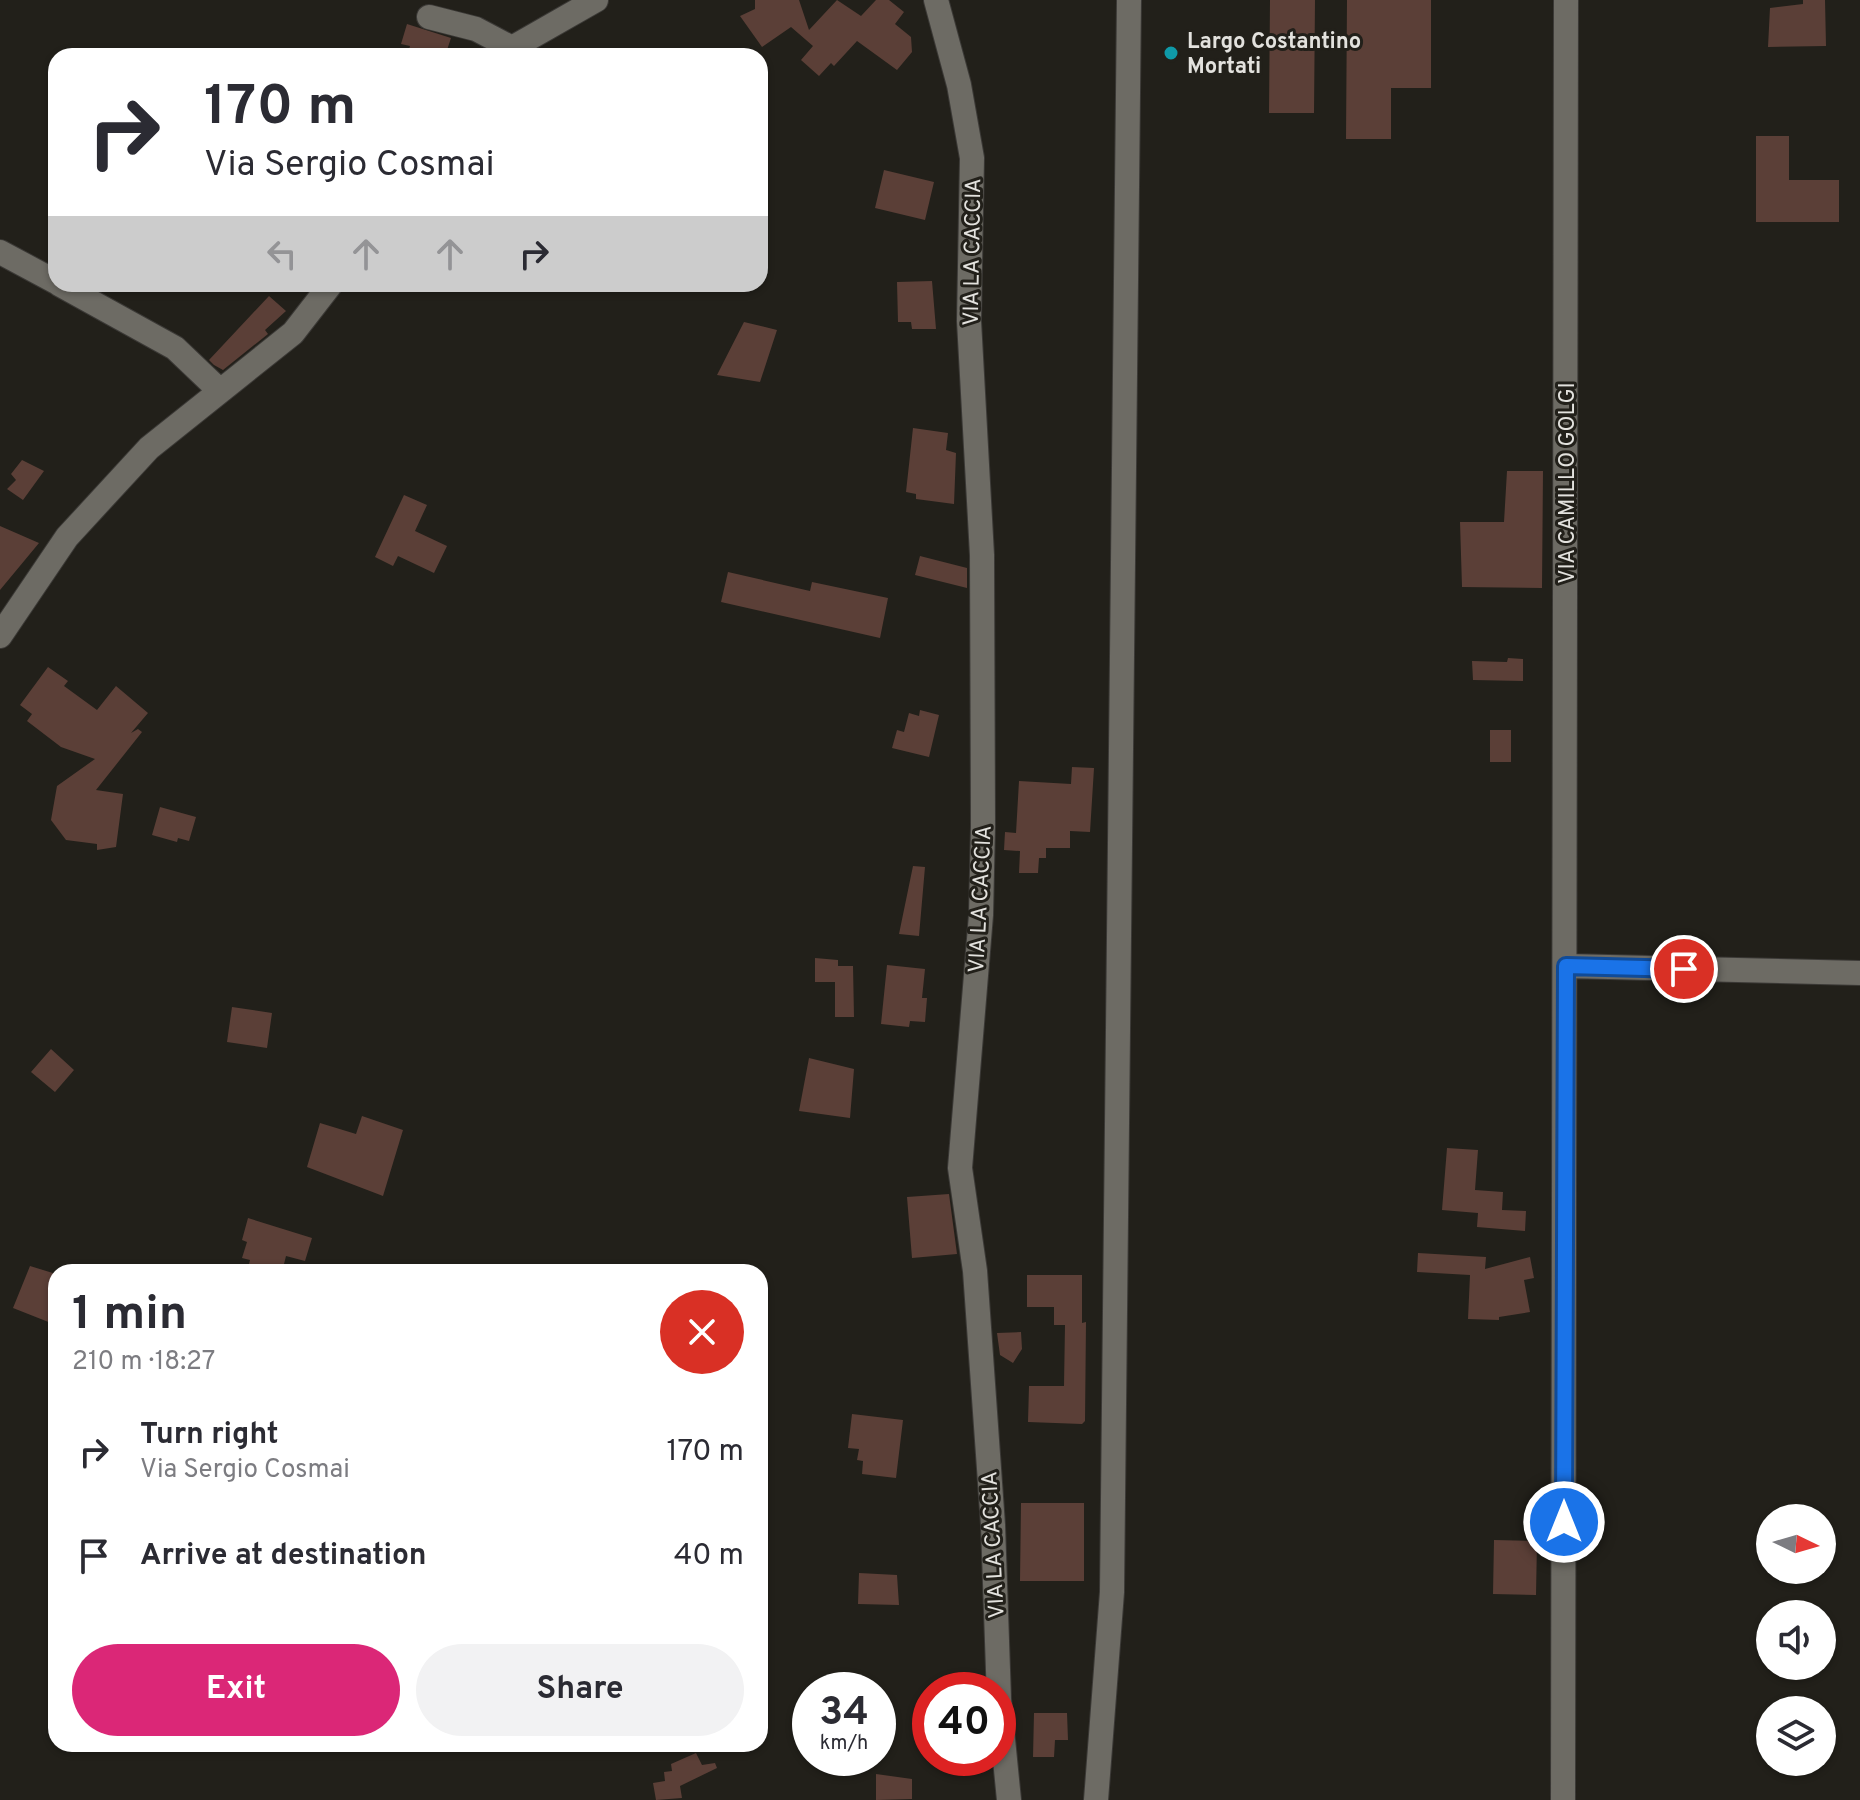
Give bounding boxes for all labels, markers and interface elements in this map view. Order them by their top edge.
place label: Largo Costantino Mortati [1187,29,1361,81]
marker: Largo Costantino Mortati [1162,44,1180,62]
text: 170 m [204,74,356,144]
icon: right [72,80,176,184]
text: Via Sergio Cosmai [204,143,495,189]
street label: VIA LA CACCIA [959,178,988,326]
icon: left [260,232,304,276]
icon: ahead [344,232,388,276]
icon: ahead [428,232,472,276]
icon: right [512,232,556,276]
street label: VIA CAMILLO GOLGI [1555,382,1582,584]
street label: VIA LA CACCIA [964,825,999,974]
pin [1650,935,1718,1003]
icon: arrive [1662,947,1706,991]
text: 1 min [72,1286,187,1346]
button: close [660,1290,744,1374]
text: 210 m · 18:27 [72,1346,215,1379]
text: Turn right [140,1417,278,1454]
icon: right [72,1430,116,1474]
text: 170 m [666,1434,744,1471]
text: Via Sergio Cosmai [140,1454,350,1487]
street label: VIA LA CACCIA [977,1470,1012,1619]
position arrow [1522,1480,1606,1564]
north arrow [1756,1504,1836,1584]
map controls [1756,1504,1836,1776]
icon: arrive [72,1534,116,1578]
text: Arrive at destination [140,1538,426,1575]
text: 40 m [674,1538,744,1575]
button: sound [1756,1600,1836,1680]
button: Exit [72,1644,400,1736]
button: Share [416,1644,744,1736]
speed limit sign: 40 [912,1672,1016,1776]
text: 34 [819,1689,869,1739]
button: layers [1756,1696,1836,1776]
text: km/h [820,1731,868,1757]

